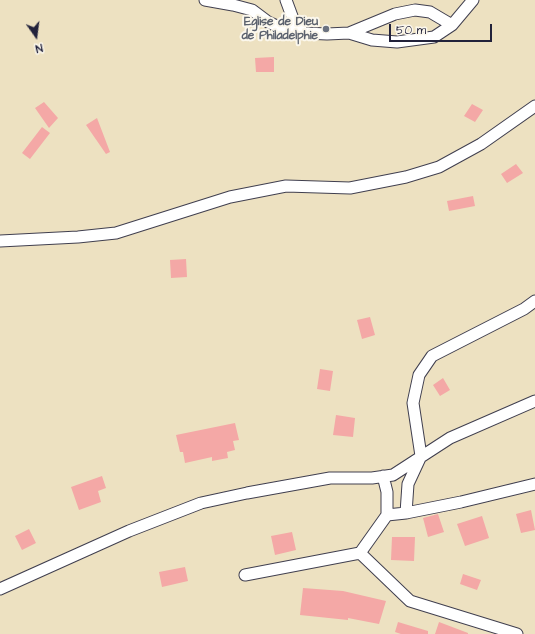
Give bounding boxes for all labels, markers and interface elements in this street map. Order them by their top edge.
place label: Eglise de Dieu de Philadelphie [242,15,318,43]
north arrow [16,16,56,56]
scale bar [391,16,494,42]
text: 50 m [396,22,426,39]
marker: Eglise de Dieu de Philadelphie [321,24,331,34]
text: N [34,40,44,56]

